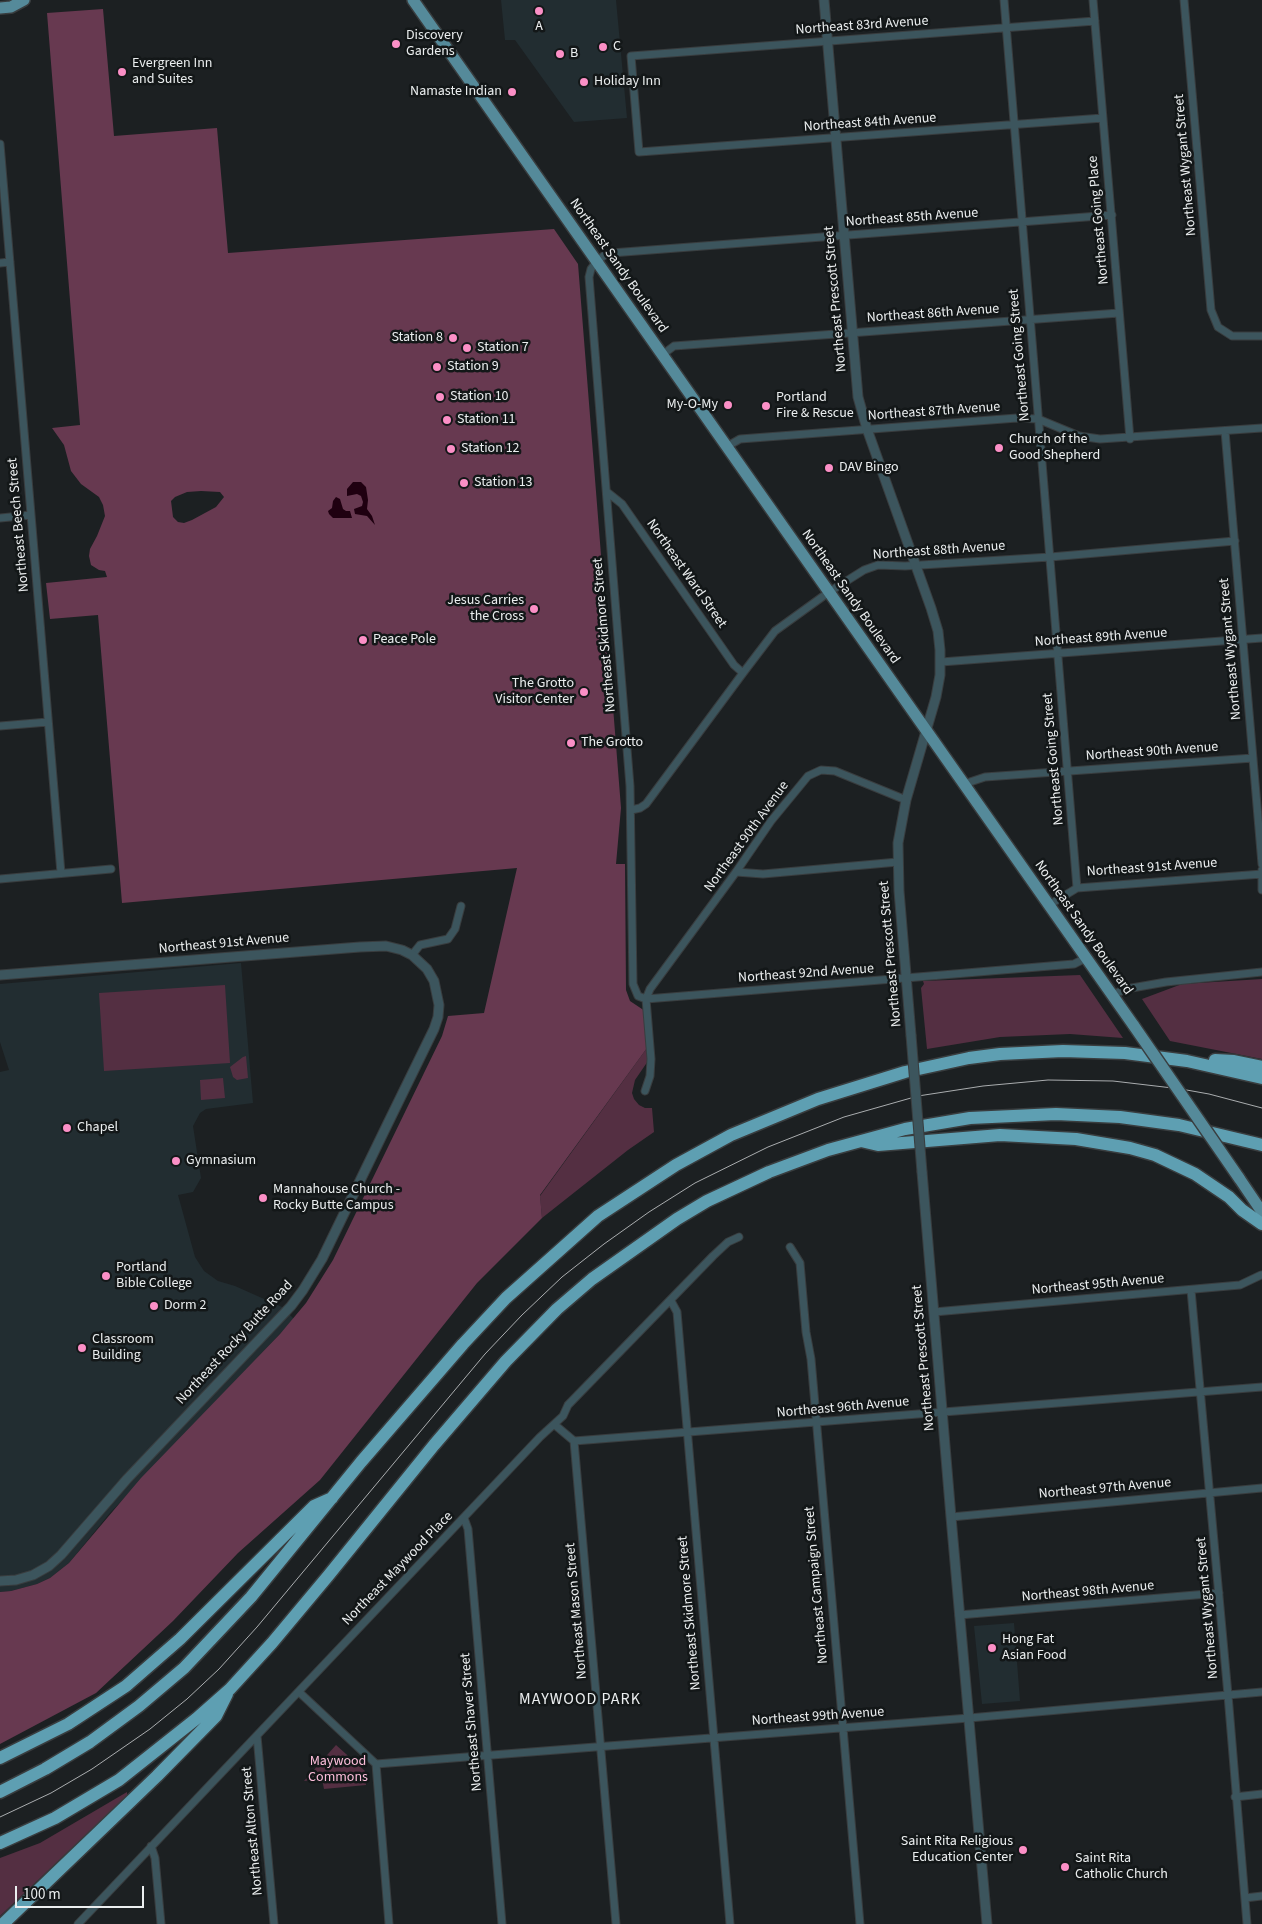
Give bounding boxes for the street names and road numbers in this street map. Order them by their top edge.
street label: Northeast 83rd Avenue [795,13,929,39]
street label: Northeast Wygant Street [1171,93,1201,237]
street label: Northeast 84th Avenue [803,110,937,136]
street label: Northeast Going Place [1085,155,1113,285]
street label: Northeast Sandy Boulevard [565,196,671,336]
street label: Northeast 85th Avenue [845,205,979,231]
street label: Northeast Prescott Street [821,225,851,373]
street label: Northeast Going Street [1006,288,1034,422]
street label: Northeast 86th Avenue [866,301,1000,327]
street label: Northeast 87th Avenue [867,399,1001,425]
street label: Northeast Beech Street [5,457,33,593]
street label: Northeast Ward Street [642,516,730,632]
street label: Northeast Sandy Boulevard [797,527,903,667]
street label: Northeast 88th Avenue [872,538,1006,564]
street label: Northeast Skidmore Street [590,557,620,713]
street label: Northeast Wygant Street [1216,577,1246,721]
street label: Northeast 89th Avenue [1034,625,1168,651]
street label: Northeast Going Street [1040,692,1068,826]
street label: Northeast 90th Avenue [1085,739,1219,765]
street label: Northeast 90th Avenue [701,778,793,896]
street label: Northeast 91st Avenue [1086,855,1218,881]
street label: Northeast Sandy Boulevard [1030,858,1136,998]
street label: Northeast Prescott Street [876,880,906,1028]
street label: Northeast 91st Avenue [158,930,290,958]
street label: Northeast 92nd Avenue [738,961,874,987]
street label: Northeast 95th Avenue [1031,1271,1165,1299]
street label: Northeast Rocky Butte Road [173,1277,297,1409]
street label: Northeast Prescott Street [909,1284,939,1432]
street label: Northeast 96th Avenue [776,1394,910,1422]
street label: Northeast 97th Avenue [1038,1475,1172,1503]
street label: Northeast Campaign Street [802,1506,832,1664]
street label: Northeast Maywood Place [339,1509,457,1629]
street label: Northeast Skidmore Street [675,1535,705,1691]
street label: Northeast Wygant Street [1193,1536,1223,1680]
street label: Northeast Mason Street [563,1542,591,1680]
street label: Northeast 98th Avenue [1021,1578,1155,1606]
street label: Northeast Shaver Street [458,1652,486,1792]
street label: Northeast 99th Avenue [751,1704,885,1730]
street label: Northeast Alton Street [239,1766,267,1896]

